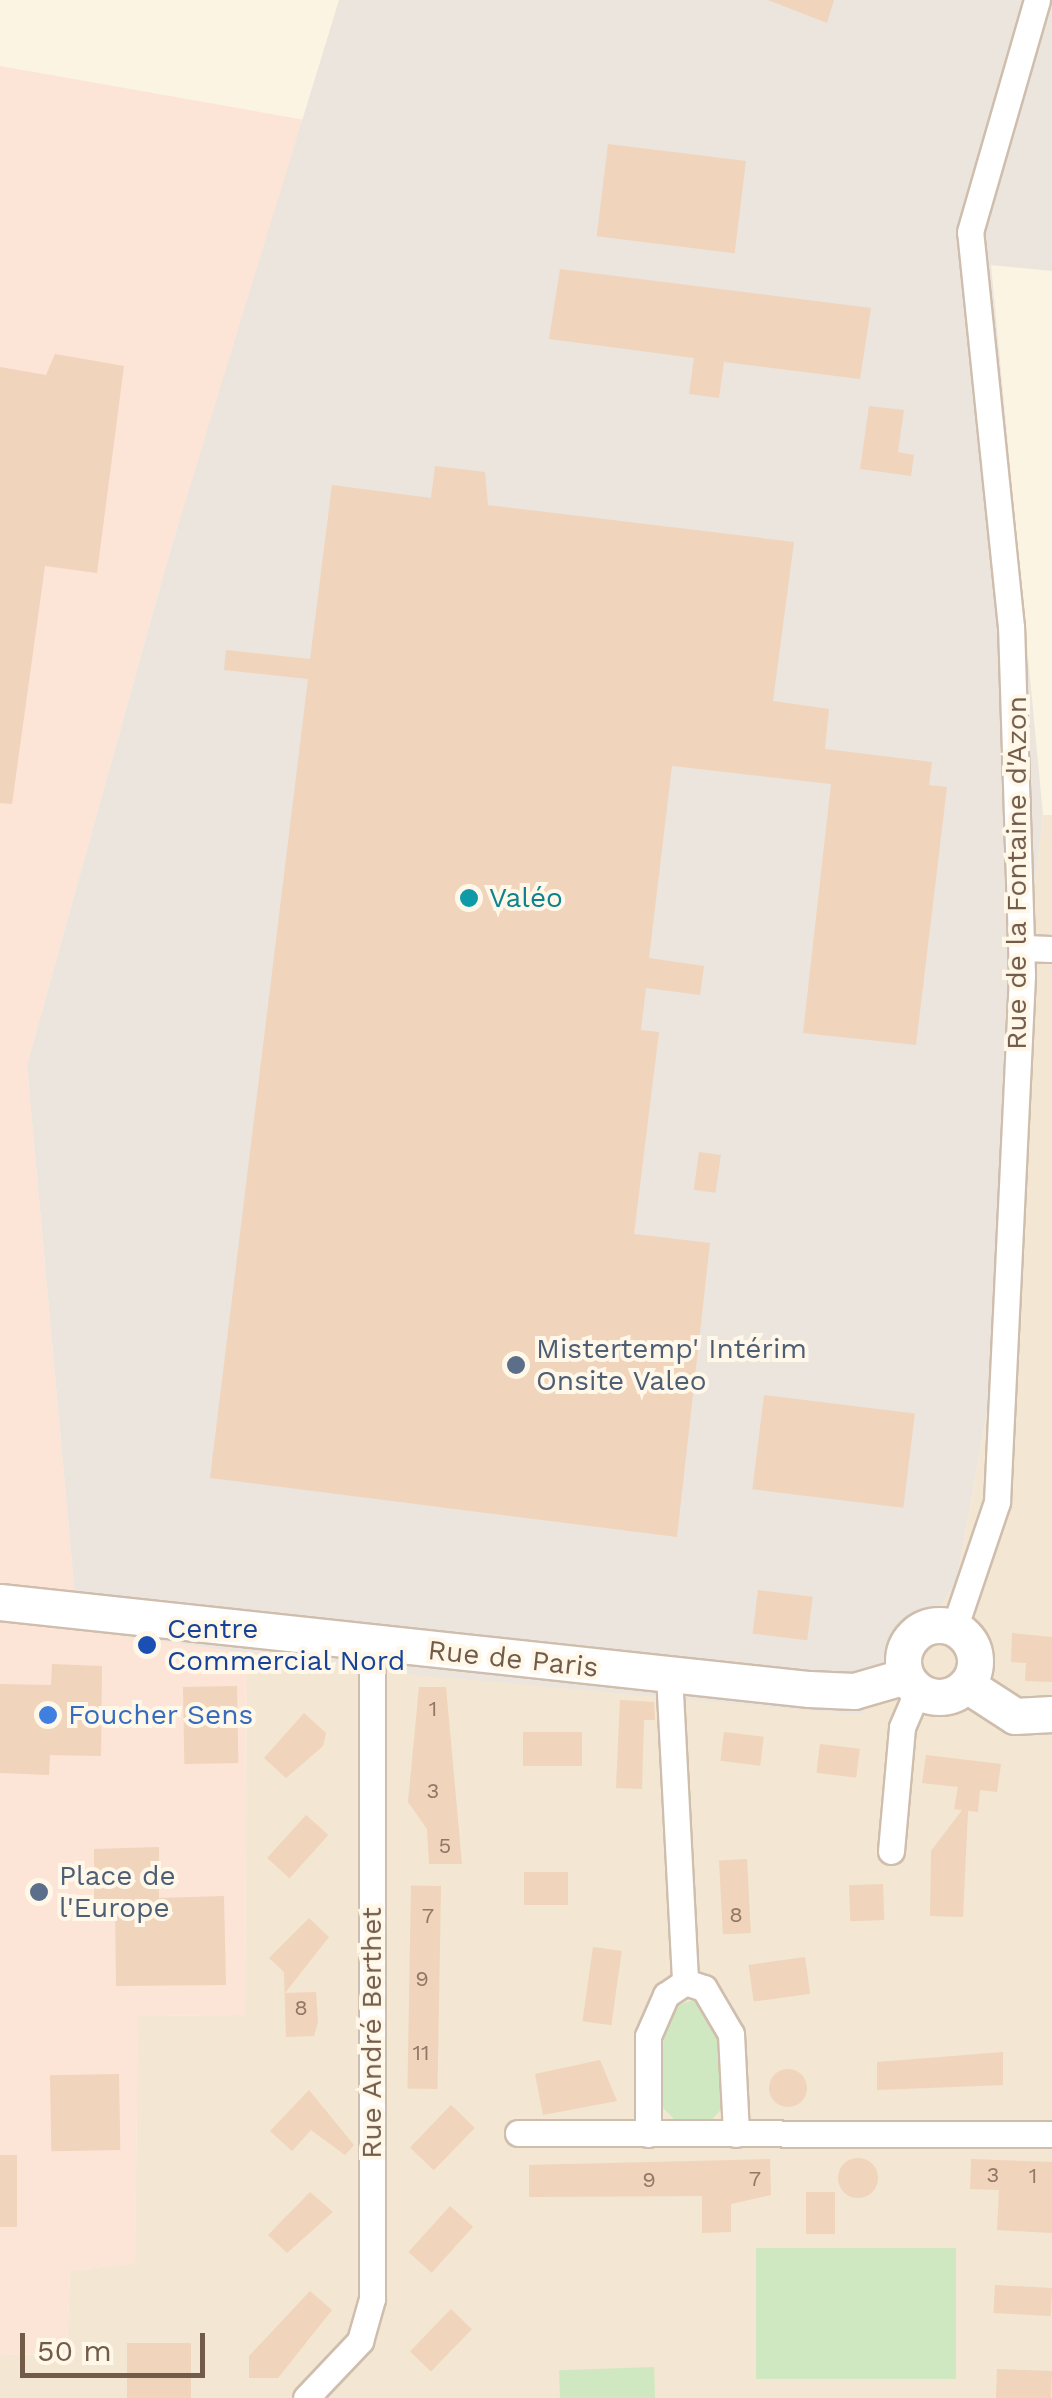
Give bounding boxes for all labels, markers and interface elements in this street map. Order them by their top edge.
street label: Rue de la Fontaine d'Azon [1000,696,1034,1050]
place label: Valéo [489,881,563,915]
marker: Valéo [458,887,480,909]
place label: Mistertemp' Intérim Onsite Valeo [536,1332,807,1398]
marker: Mistertemp' Intérim Onsite Valeo [505,1354,527,1376]
place label: Centre Commercial Nord [167,1612,406,1678]
street label: Rue de Paris [426,1633,600,1685]
marker: Centre Commercial Nord [136,1634,158,1656]
house number: 1 [429,1696,437,1722]
place label: Foucher Sens [68,1698,254,1732]
marker: Foucher Sens [37,1704,59,1726]
house number: 3 [427,1778,439,1804]
house number: 5 [439,1833,451,1859]
place label: Place de l'Europe [59,1859,176,1925]
marker: Place de l'Europe [28,1881,50,1903]
house number: 8 [729,1902,743,1928]
house number: 7 [422,1903,434,1929]
street label: Rue André Berthet [355,1907,389,2159]
house number: 9 [415,1966,429,1992]
house number: 8 [294,1995,308,2021]
house number: 11 [412,2040,430,2066]
house number: 3 [987,2162,999,2188]
house number: 1 [1029,2163,1037,2189]
house number: 7 [749,2166,761,2192]
house number: 9 [642,2167,656,2193]
scale bar [25,2313,210,2375]
text: 50 m [37,2333,112,2368]

